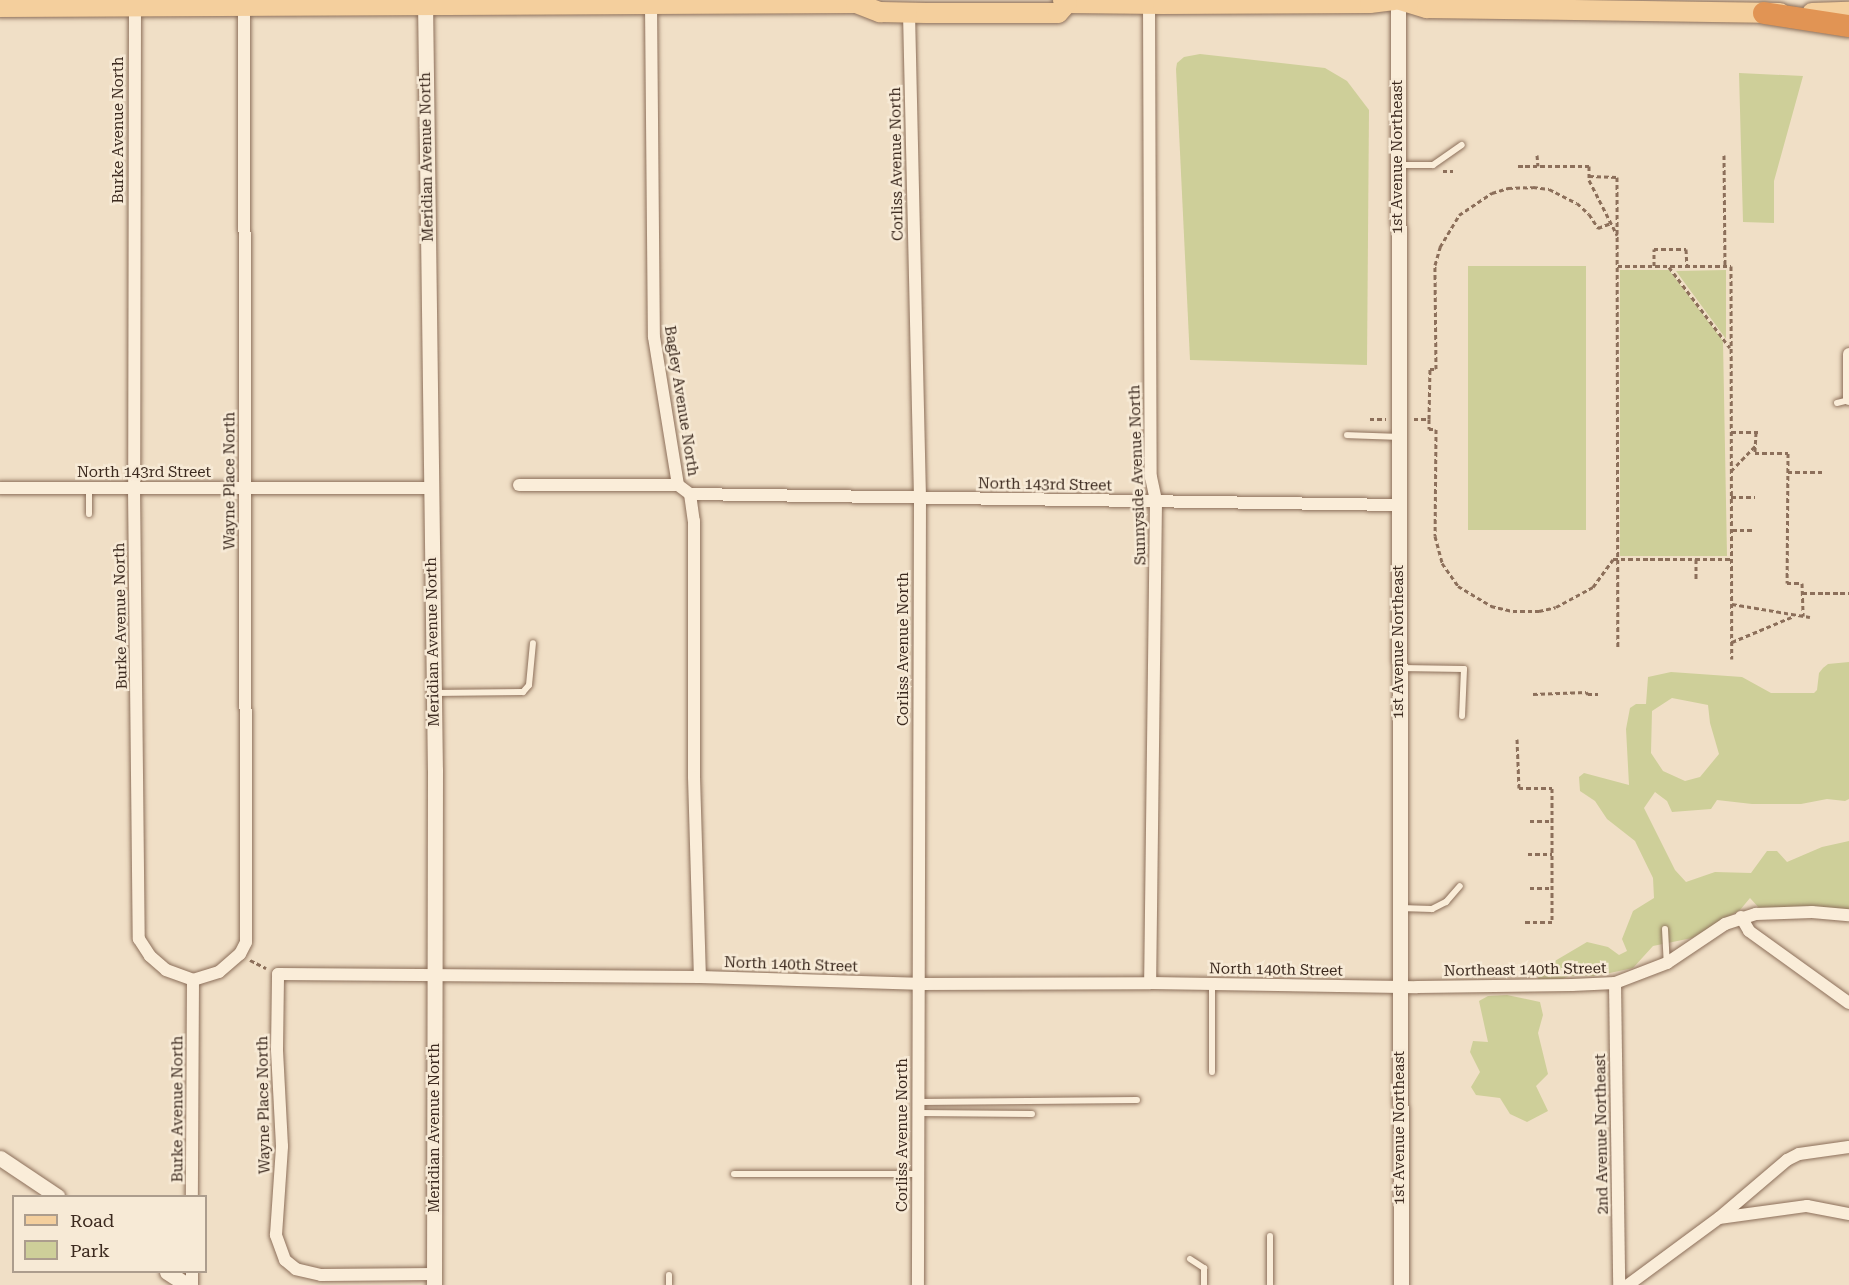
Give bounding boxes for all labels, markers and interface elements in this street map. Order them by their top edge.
street label: Burke Avenue North [110,57,128,203]
street label: Meridian Avenue North [417,72,437,242]
street label: 1st Avenue Northeast [1389,80,1407,234]
street label: Corliss Avenue North [887,87,907,241]
street label: Bagley Avenue North [660,324,702,478]
street label: Sunnyside Avenue North [1126,385,1150,565]
street label: Wayne Place North [221,412,239,550]
street label: North 143rd Street [77,464,211,482]
street label: North 143rd Street [978,475,1112,495]
street label: Burke Avenue North [111,542,131,690]
street label: Meridian Avenue North [423,557,443,727]
street label: 1st Avenue Northeast [1390,565,1408,719]
street label: Corliss Avenue North [895,572,913,726]
street label: North 140th Street [724,954,858,976]
street label: North 140th Street [1209,960,1343,980]
street label: Northeast 140th Street [1443,960,1607,980]
street label: Burke Avenue North [169,1036,187,1182]
street label: Wayne Place North [254,1036,274,1174]
street label: Meridian Avenue North [426,1043,444,1213]
street label: 1st Avenue Northeast [1391,1051,1409,1205]
street label: 2nd Avenue Northeast [1592,1053,1612,1215]
street label: Corliss Avenue North [894,1058,912,1212]
legend [12,1195,207,1273]
text: Road [70,1210,114,1231]
text: Park [70,1240,110,1261]

